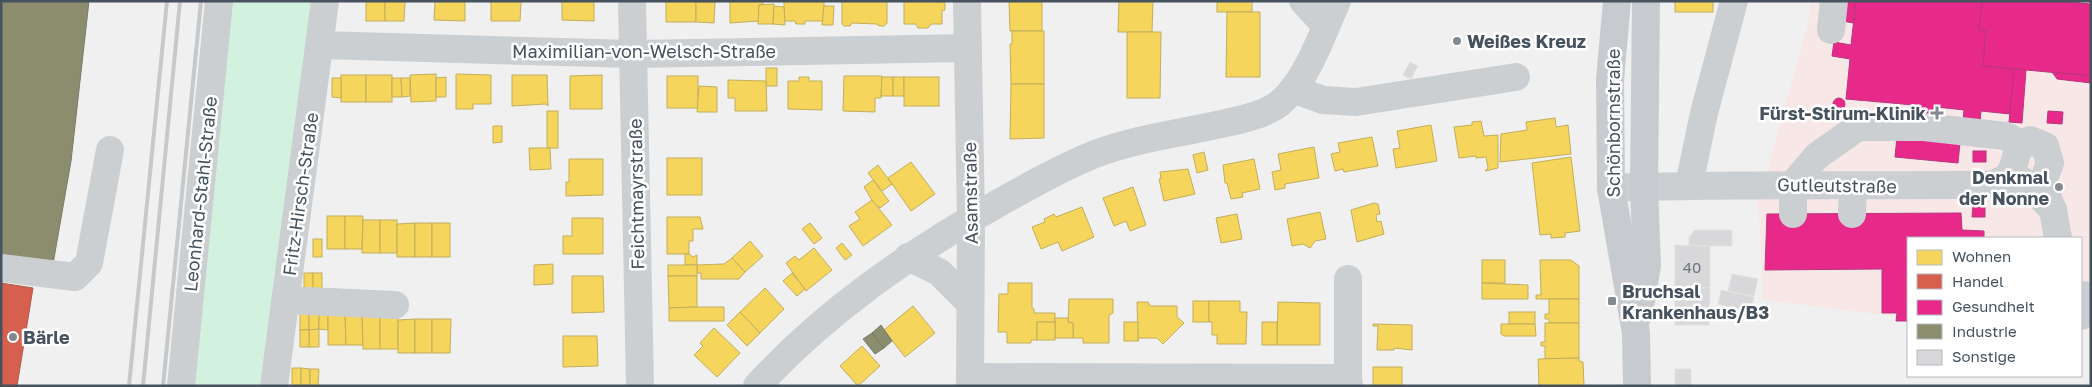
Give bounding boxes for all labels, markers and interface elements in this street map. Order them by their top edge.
place label: Weißes Kreuz [1467,30,1586,52]
marker: Weißes Kreuz [1451,35,1463,47]
street label: Maximilian-von-Welsch-Straße [512,40,776,62]
street label: Schönbornstraße [1602,49,1624,197]
street label: Leonhard-Stahl-Straße [179,95,221,293]
place label: Fürst-Stirum-Klinik [1759,102,1927,124]
marker: Fürst-Stirum-Klinik [1930,106,1944,120]
street label: Fritz-Hirsch-Straße [278,111,322,277]
street label: Feichtmayrstraße [624,118,648,270]
street label: Asamstraße [958,142,982,244]
place label: Denkmal der Nonne [1959,166,2049,209]
street label: Gutleutstraße [1777,173,1897,197]
marker: Denkmal der Nonne [2053,181,2065,193]
legend [1907,237,2082,377]
text: Wohnen [1952,247,2011,265]
house number: 40 [1683,258,1701,276]
text: Handel [1952,272,2004,290]
place label: Bruchsal Krankenhaus/B3 [1622,280,1769,323]
marker: Bruchsal Krankenhaus/B3 [1606,295,1618,307]
text: Gesundheit [1952,297,2035,315]
text: Industrie [1952,322,2017,340]
place label: Bärle [23,326,70,348]
marker: Bärle [7,331,19,343]
text: Sonstige [1952,347,2016,365]

